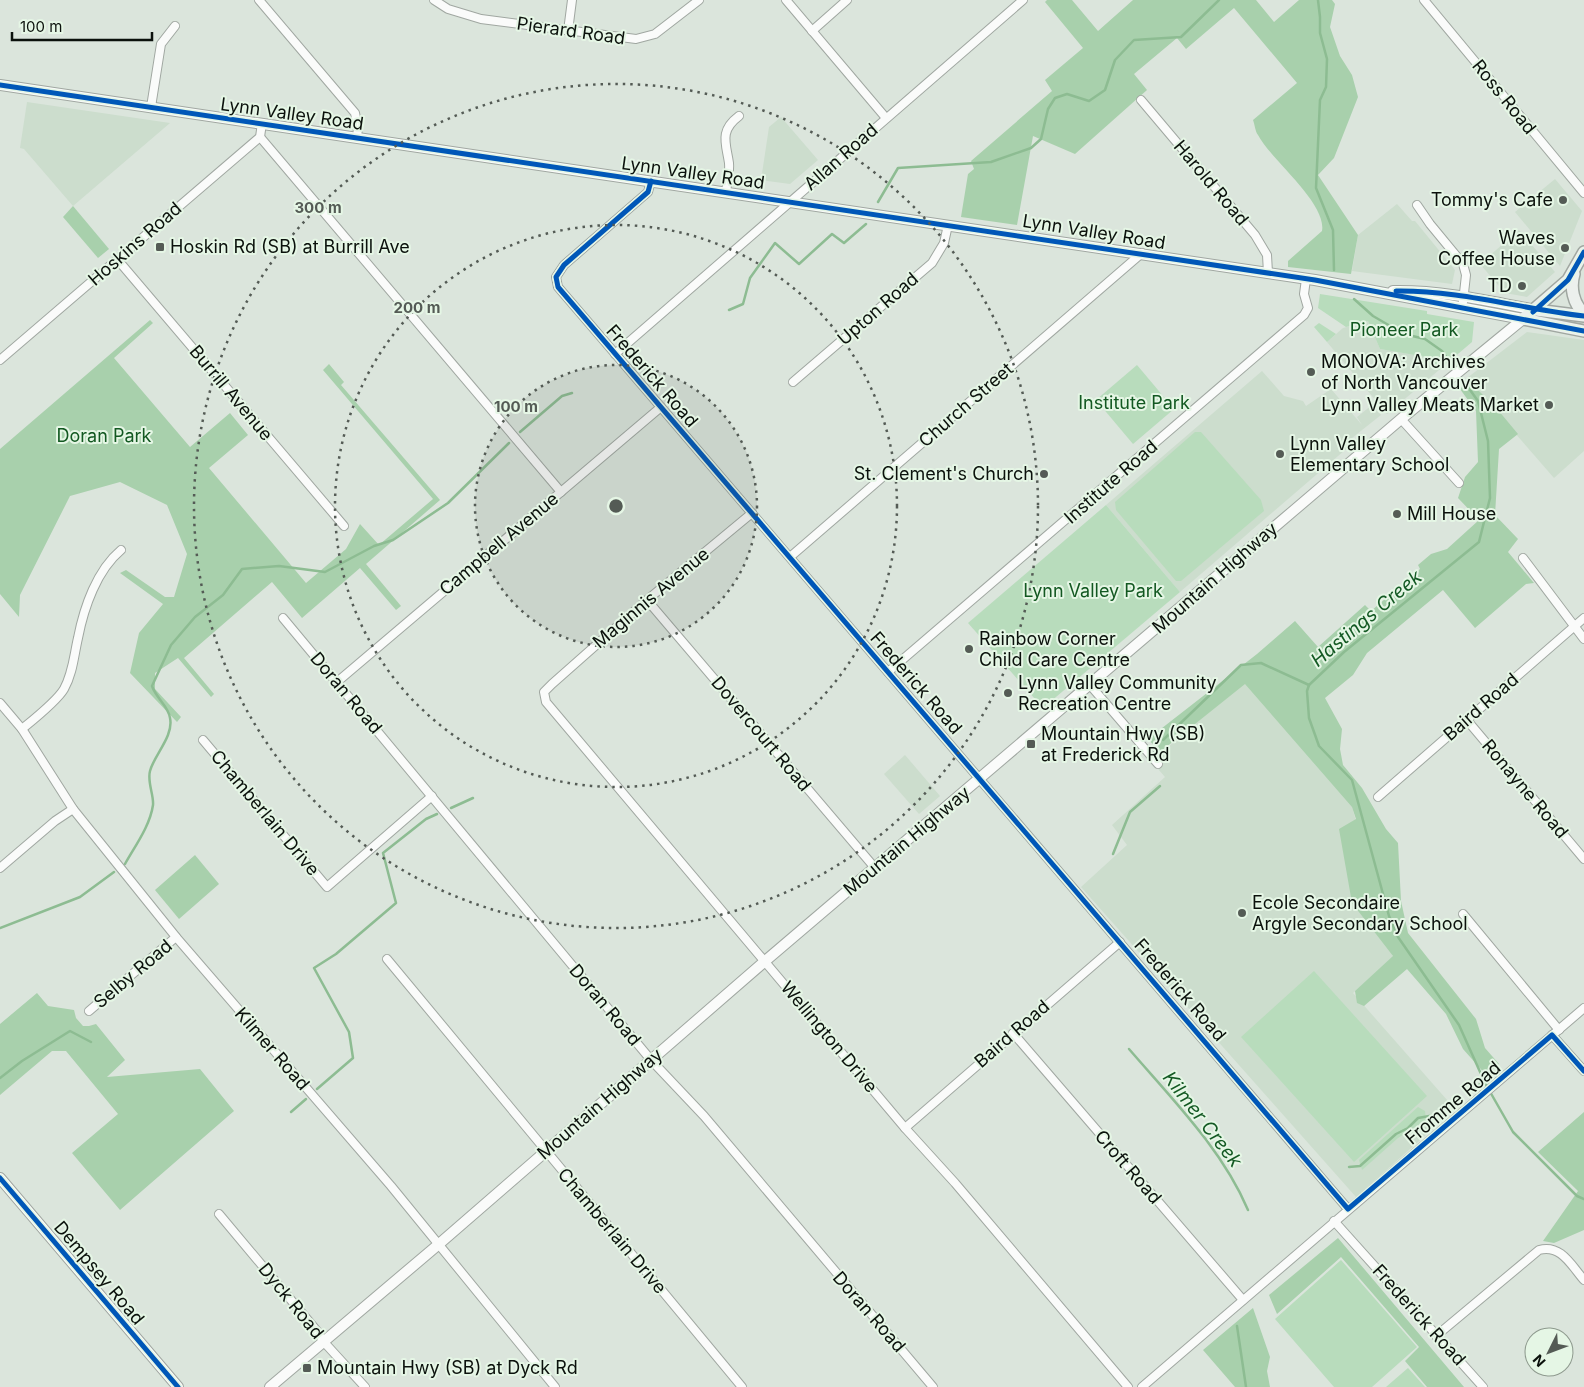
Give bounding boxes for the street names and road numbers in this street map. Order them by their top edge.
street label: Pierard Road [516,13,627,49]
street label: Ross Road [1468,55,1541,138]
street label: Lynn Valley Road [219,93,365,134]
street label: Allan Road [800,119,882,194]
street label: Harold Road [1170,136,1253,230]
street label: Lynn Valley Road [620,152,766,193]
street label: Hoskins Road [84,197,186,290]
street label: Lynn Valley Road [1021,210,1167,253]
street label: Upton Road [833,268,922,349]
street label: Frederick Road [602,320,703,431]
street label: Burrill Avenue [185,341,277,445]
street label: Church Street [914,358,1017,451]
street label: Institute Road [1060,436,1161,528]
street label: Campbell Avenue [435,488,562,599]
street label: Mountain Highway [1148,518,1281,638]
street label: Maginnis Avenue [588,543,713,652]
street label: Frederick Road [866,627,967,738]
street label: Doran Road [306,648,387,738]
street label: Baird Road [1439,668,1522,745]
street label: Dovercourt Road [707,672,815,795]
street label: Ronayne Road [1478,735,1573,842]
street label: Chamberlain Drive [207,746,324,880]
street label: Mountain Highway [839,782,974,900]
street label: Frederick Road [1130,934,1231,1045]
street label: Selby Road [89,935,176,1012]
street label: Doran Road [565,960,646,1050]
street label: Wellington Drive [777,977,882,1097]
street label: Baird Road [970,995,1053,1072]
street label: Kilmer Road [231,1003,314,1094]
street label: Mountain Highway [533,1044,666,1164]
street label: Fromme Road [1401,1057,1505,1149]
street label: Croft Road [1091,1126,1166,1208]
street label: Chamberlain Drive [554,1164,671,1298]
street label: Dempsey Road [50,1217,149,1329]
street label: Dyck Road [254,1259,328,1343]
street label: Frederick Road [1369,1260,1470,1369]
street label: Doran Road [829,1267,910,1356]

